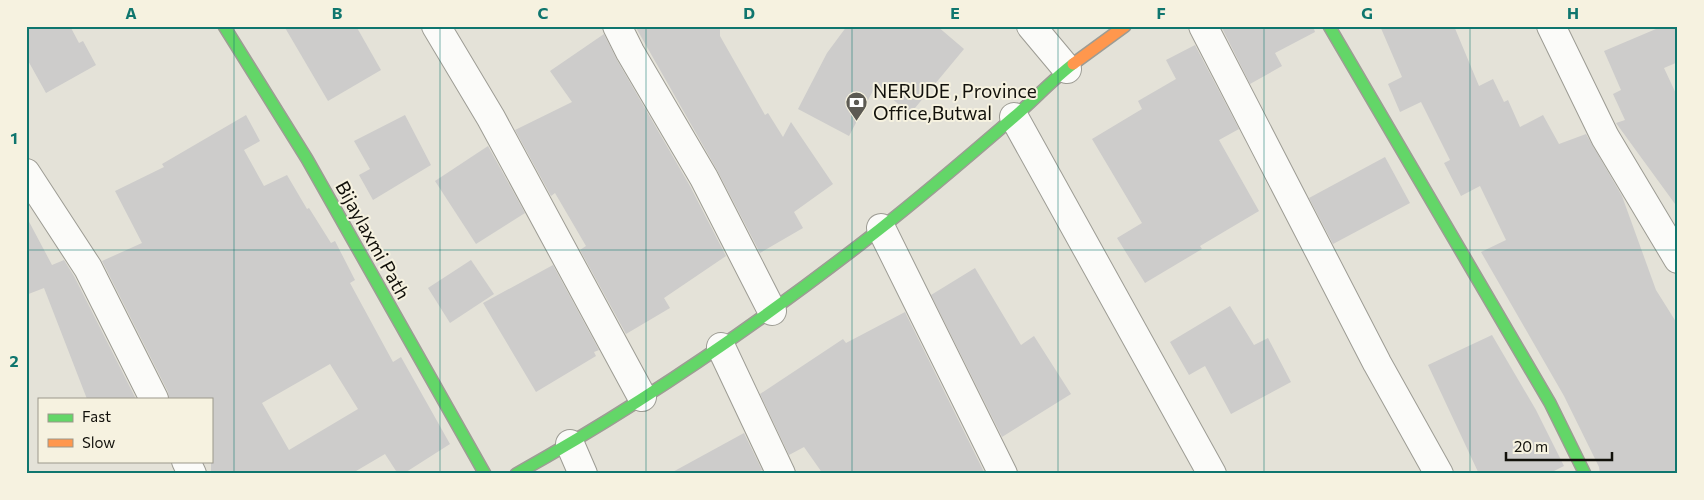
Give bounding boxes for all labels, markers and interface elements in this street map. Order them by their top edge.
text: A [125,3,137,22]
text: B [332,3,343,22]
text: C [538,3,549,22]
text: D [743,3,755,22]
text: E [950,3,960,22]
text: F [1156,3,1166,22]
text: G [1361,3,1373,22]
text: H [1567,3,1579,22]
place label: NERUDE , Province Office,Butwal [873,79,1037,124]
bank icon: NERUDE , Province Office,Butwal [845,90,869,121]
text: 1 [10,128,18,147]
street label: Bijaylaxmi Path [331,176,416,303]
text: 2 [9,351,19,370]
legend [38,398,212,462]
text: Fast [82,407,111,425]
scale bar [1506,430,1613,462]
text: Slow [82,433,115,451]
text: 20 m [1514,437,1548,455]

